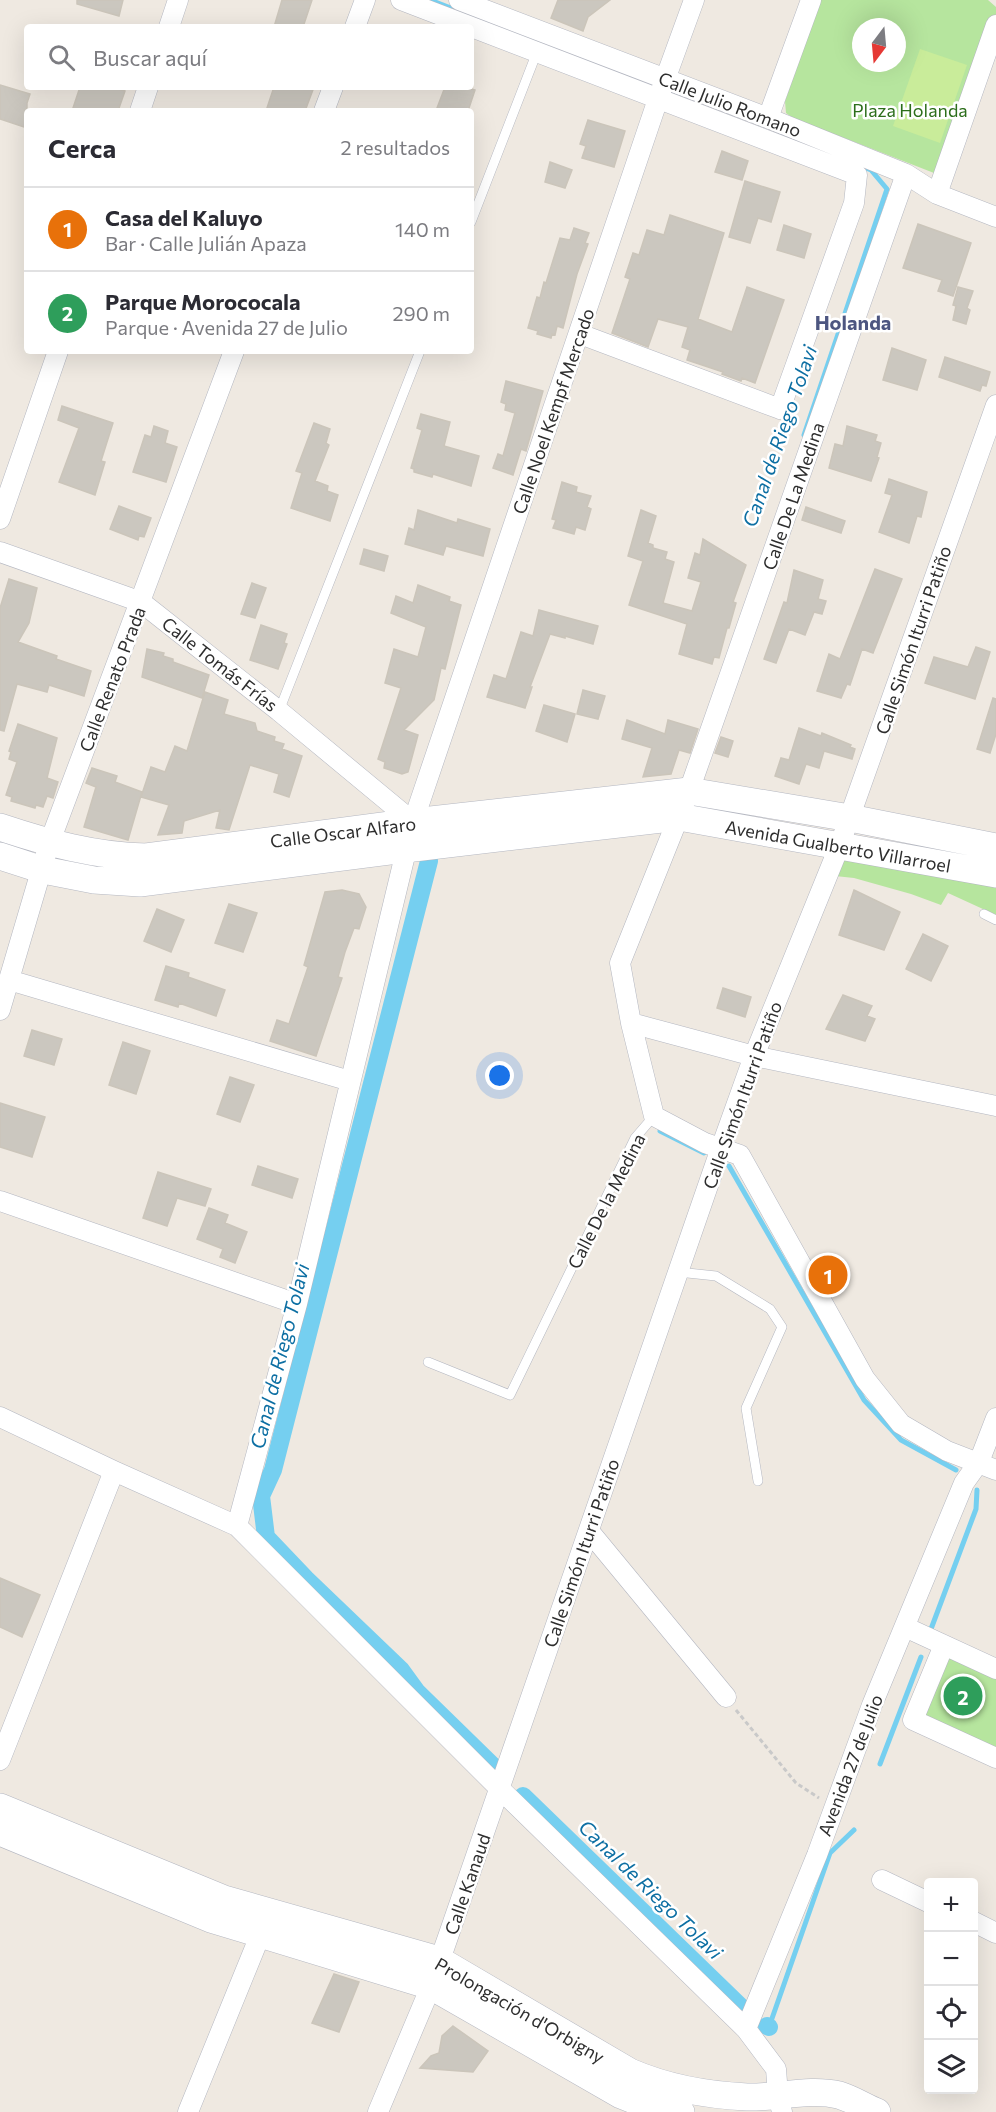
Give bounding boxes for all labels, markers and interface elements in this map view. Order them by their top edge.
north arrow [852,18,906,72]
search box [24,24,474,90]
icon: search [45,41,78,74]
text: Buscar aquí [93,44,207,71]
street label: Calle Julio Romano [656,67,804,141]
park label: Plaza Holanda [852,99,968,121]
text: Cerca [48,132,116,163]
text: 2 resultados [340,135,450,159]
text: Casa del Kaluyo [105,204,263,231]
text: 1 [63,217,72,241]
text: 140 m [395,217,450,241]
text: Bar · Calle Julián Apaza [105,231,307,255]
text: Parque Morococala [105,288,301,315]
text: 2 [62,301,73,325]
text: 290 m [392,301,450,325]
street label: Calle Noel Kempf Mercado [507,305,599,517]
district label: Holanda [815,310,891,334]
text: Parque · Avenida 27 de Julio [105,315,348,339]
water label: Canal de Riego Tolavi [737,341,822,530]
street label: Calle De La Medina [757,419,829,573]
street label: Calle Simón Iturri Patiño [870,543,956,737]
street label: Calle Renato Prada [74,603,150,755]
street label: Calle Tomás Frías [158,612,282,716]
street label: Calle Oscar Alfaro [269,812,417,852]
street label: Avenida Gualberto Villarroel [723,815,953,877]
street label: Calle Simón Iturri Patiño [698,998,786,1192]
your location [485,1061,514,1090]
street label: Calle De la Medina [562,1130,650,1272]
pin: 1 [808,1252,848,1298]
water label: Canal de Riego Tolavi [244,1260,314,1451]
street label: Calle Simón Iturri Patiño [538,1456,624,1650]
pin: 2 [944,1674,982,1718]
street label: Avenida 27 de Julio [813,1691,887,1839]
water label: Canal de Riego Tolavi [574,1814,728,1964]
street label: Calle Kanaud [439,1831,495,1937]
map controls [924,1878,978,2094]
button: + [924,1878,978,1932]
button: − [924,1932,978,1986]
street label: Prolongación d'Orbigny [431,1952,609,2068]
button: locate [924,1986,978,2040]
button: layers [924,2040,978,2094]

